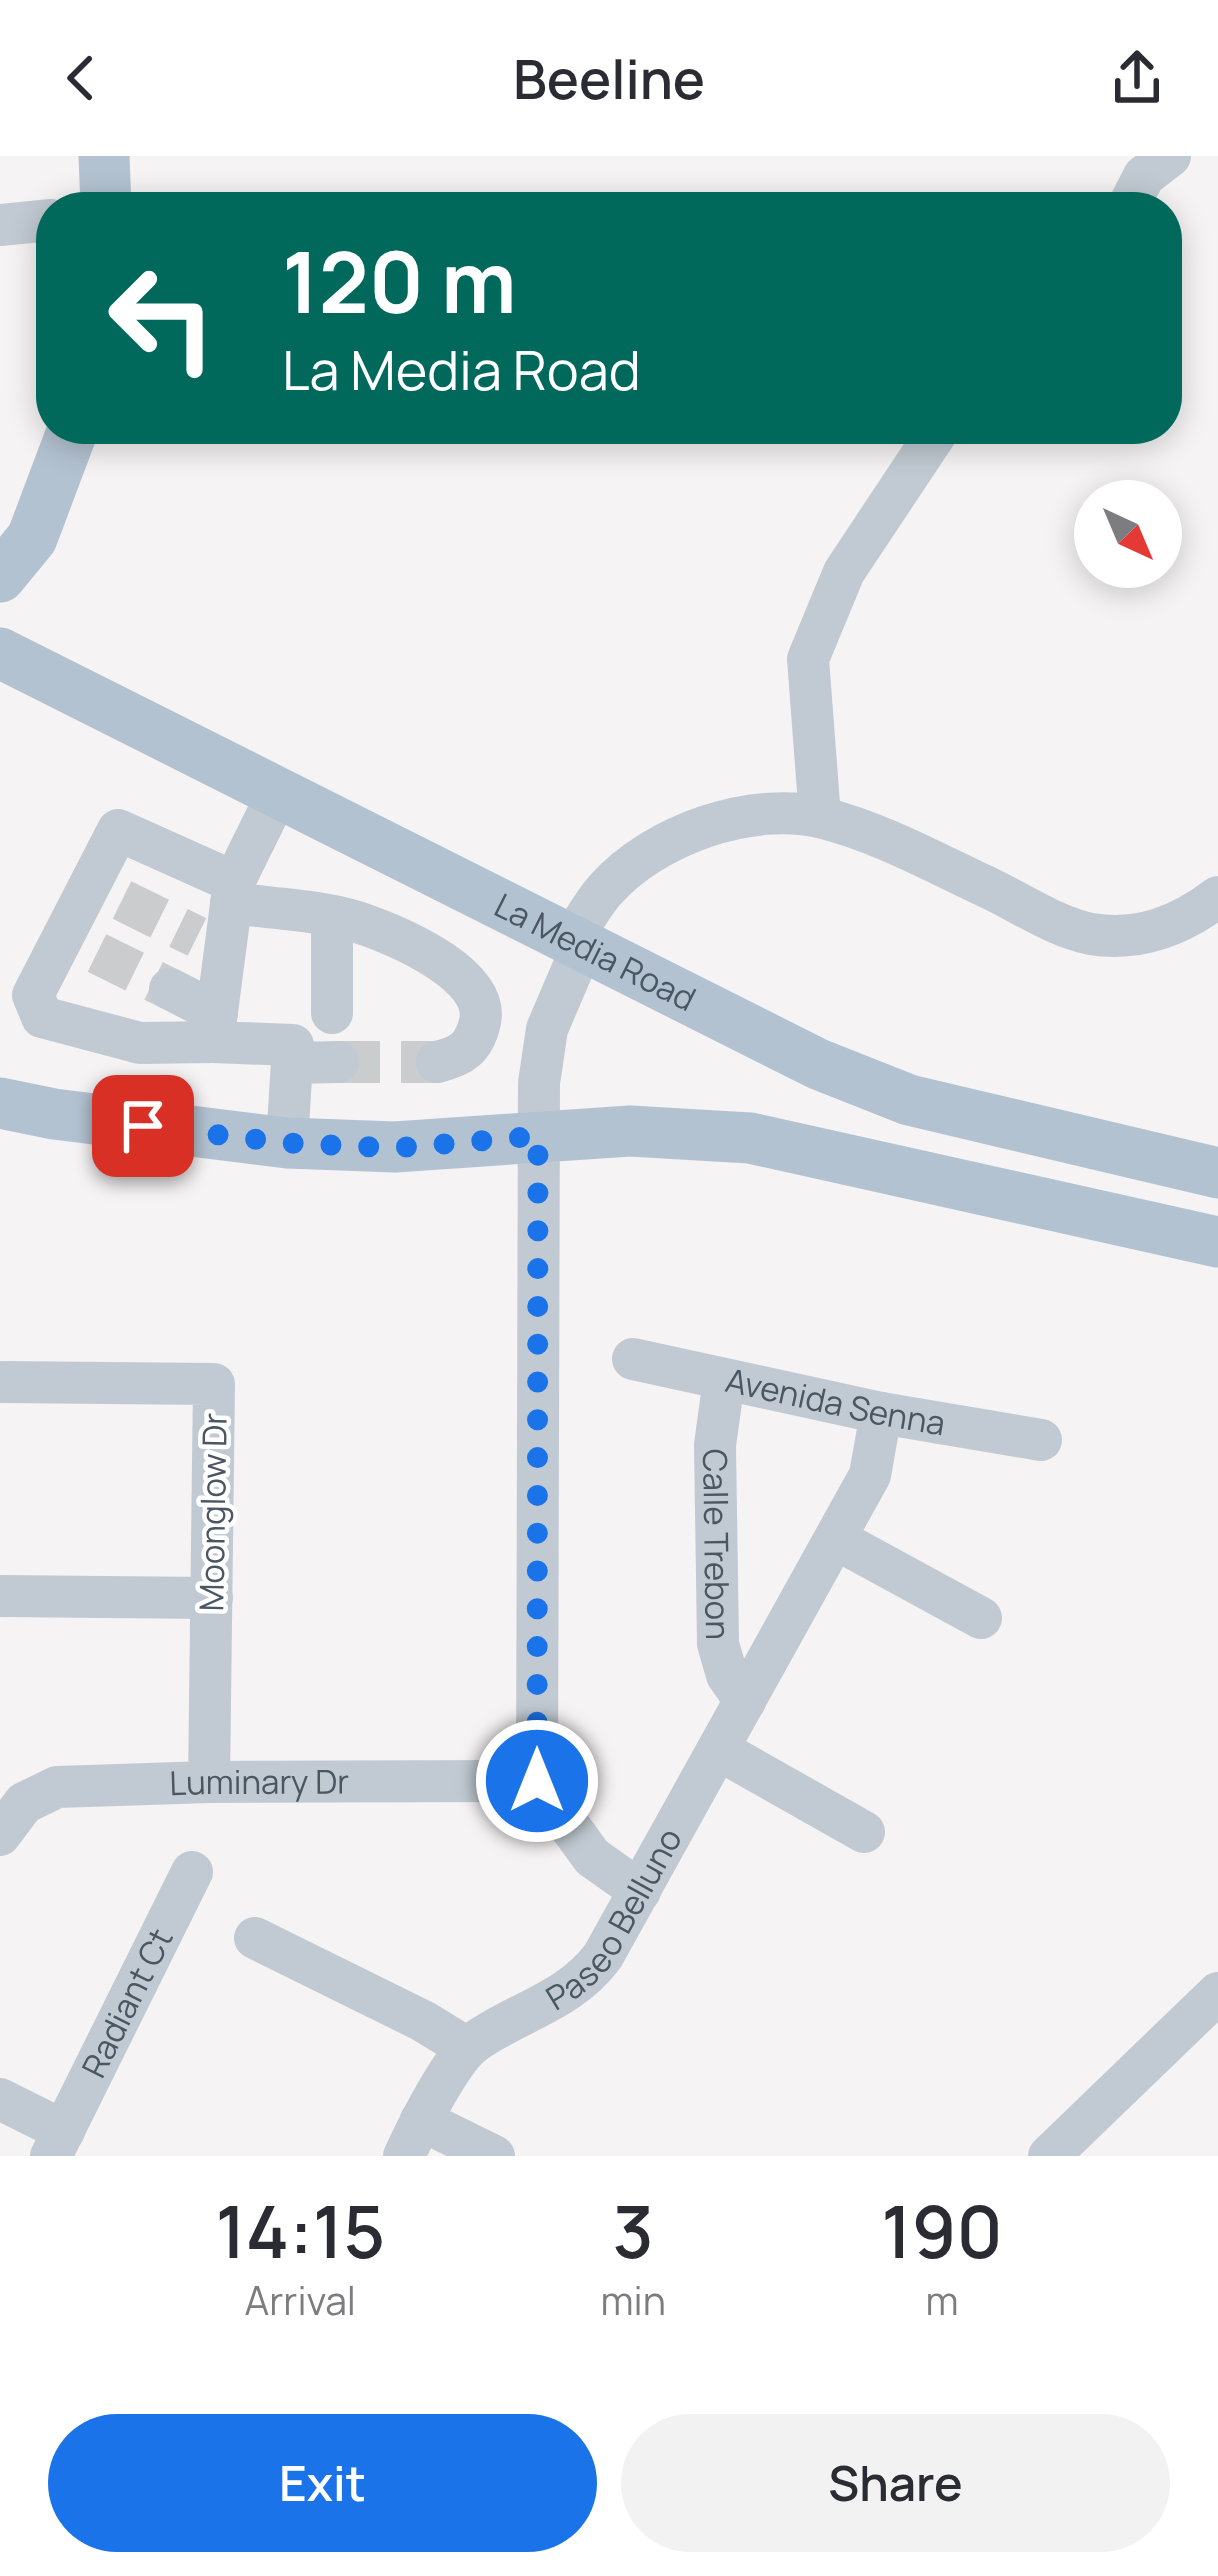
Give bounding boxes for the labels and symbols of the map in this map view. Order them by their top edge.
north arrow [1074,480,1182,588]
street label: La Media Road [487,882,703,1021]
pin [92,1075,194,1177]
street label: Avenida Senna [722,1357,949,1445]
street label: Moonglow Dr [188,1412,237,1612]
street label: Calle Trebon [693,1449,741,1640]
position arrow [474,1718,600,1844]
street label: Luminary Dr [169,1759,349,1805]
street label: Paseo Belluno [537,1820,692,2020]
street label: Radiant Ct [71,1920,183,2085]

